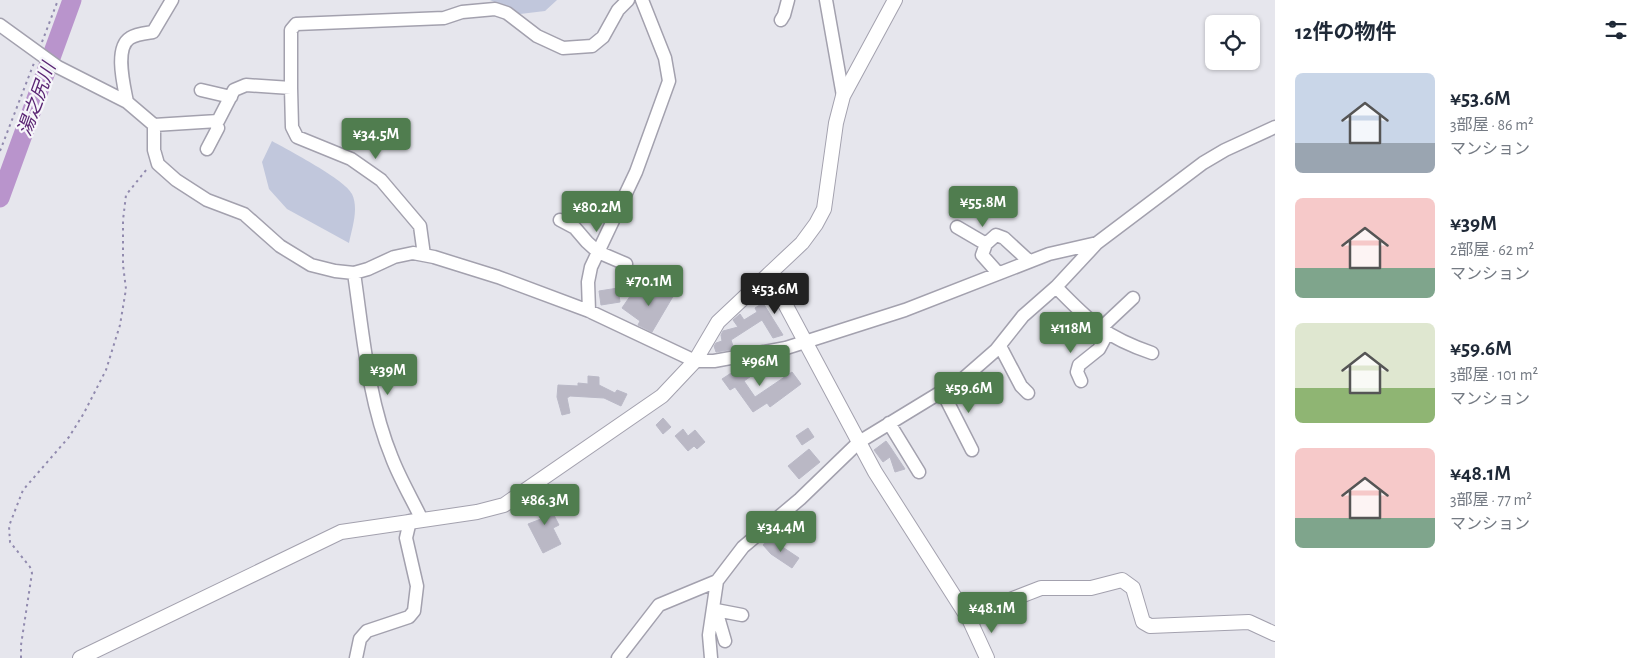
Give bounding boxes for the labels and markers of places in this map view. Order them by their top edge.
pin: ¥34.5M [335,118,417,160]
pin: ¥55.8M [942,186,1024,228]
pin: ¥80.2M [556,190,638,233]
pin: ¥70.1M [608,264,690,307]
pin: ¥53.6M [734,272,816,315]
pin: ¥118M [1036,312,1106,354]
pin: ¥96M [730,344,790,387]
pin: ¥39M [358,354,418,396]
pin: ¥59.6M [928,372,1010,414]
pin: ¥86.3M [504,484,586,526]
pin: ¥34.4M [740,510,822,553]
pin: ¥48.1M [951,592,1033,634]

